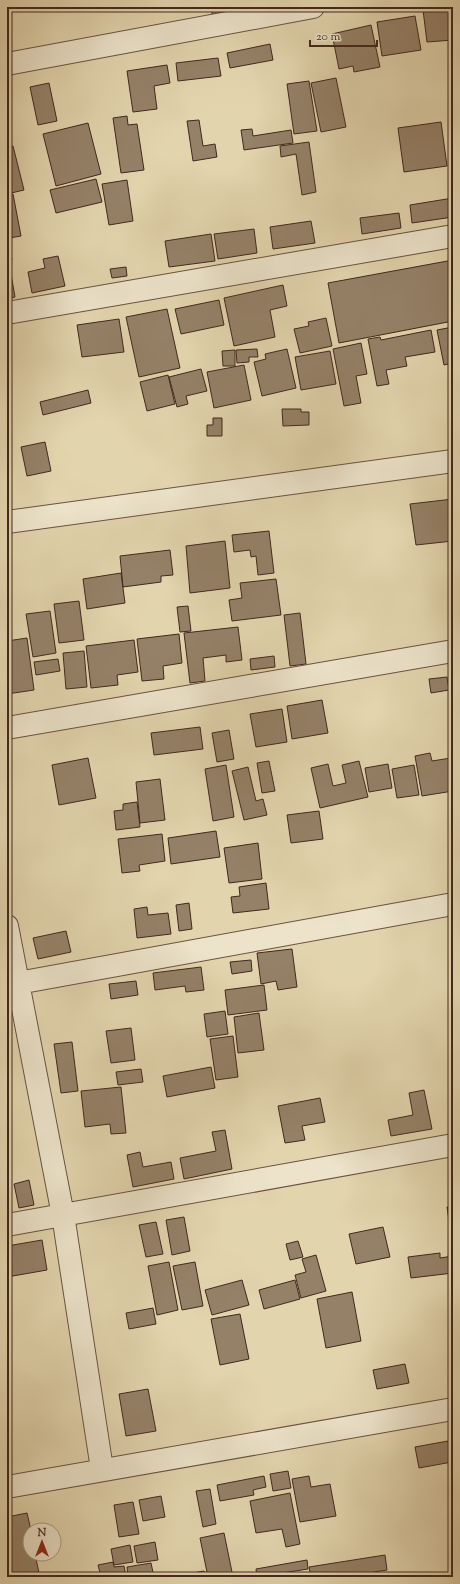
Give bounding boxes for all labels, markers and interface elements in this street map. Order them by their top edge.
scale bar [310,22,377,48]
text: 20 m [316,28,341,46]
north arrow [22,1522,62,1562]
text: N [37,1525,47,1541]

